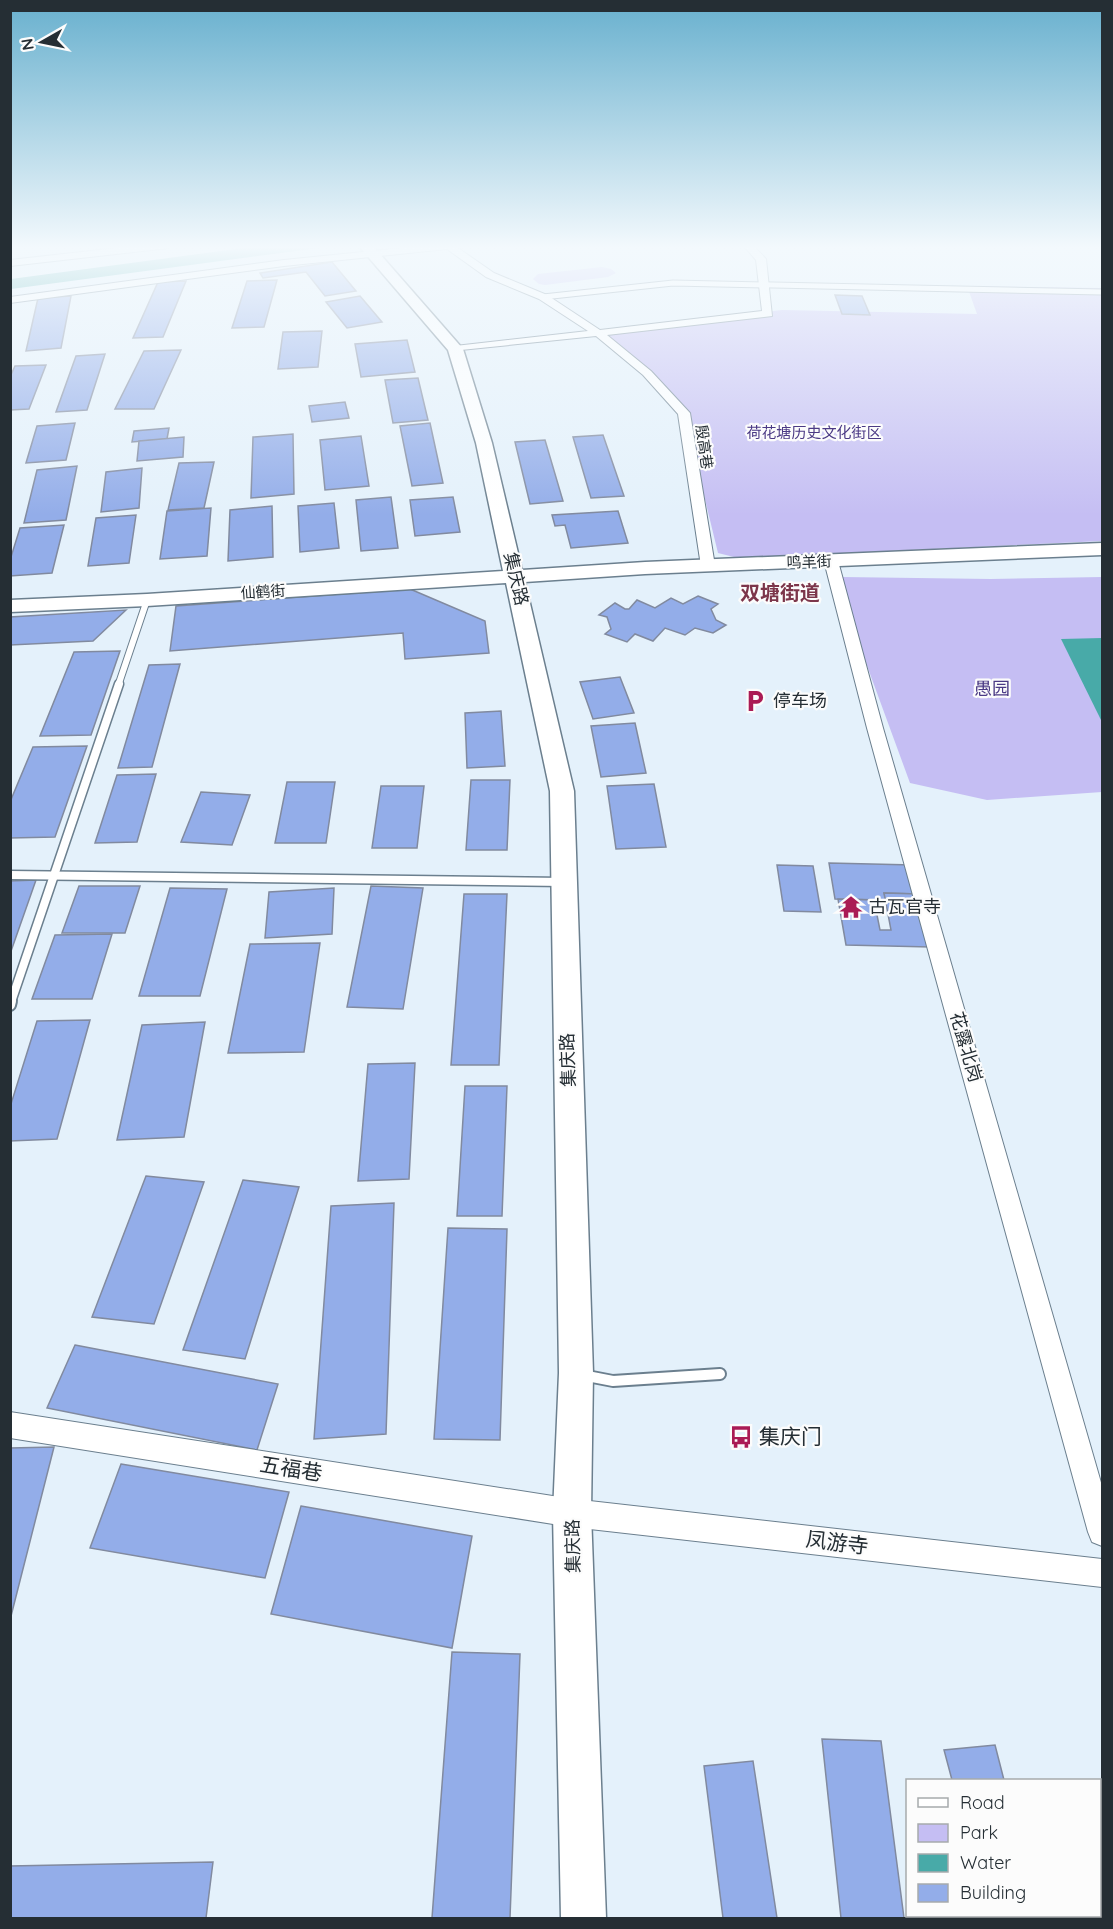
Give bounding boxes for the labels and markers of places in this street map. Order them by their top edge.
parking icon: 停车场 [742,688,768,714]
place label: 停车场 [773,689,827,712]
temple icon: 古瓦官寺 [838,894,864,920]
place label: 古瓦官寺 [869,895,941,918]
place label: 集庆门 [759,1423,822,1449]
bus stop icon: 集庆门 [728,1424,754,1450]

